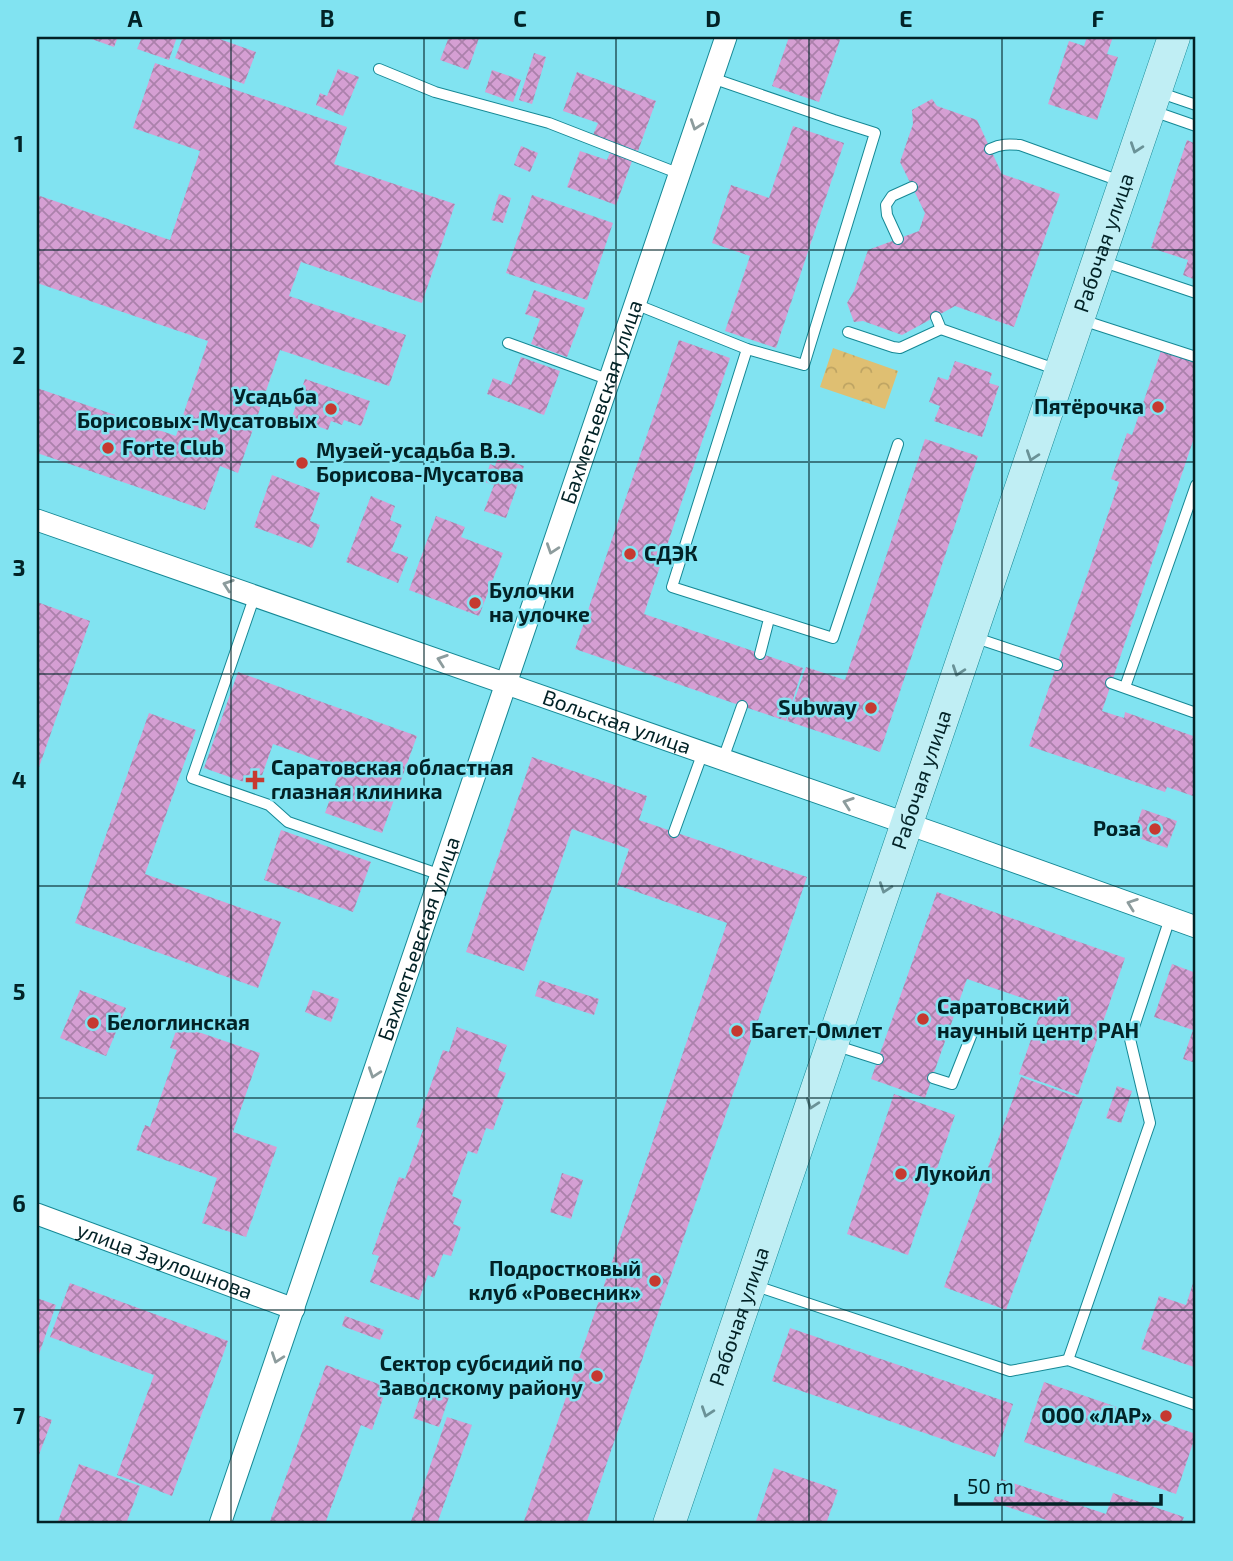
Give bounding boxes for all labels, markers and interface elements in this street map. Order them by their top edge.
text: A [127,4,143,32]
text: B [320,4,334,32]
text: C [513,4,527,32]
text: D [705,4,721,32]
text: E [899,4,913,32]
text: F [1092,4,1105,32]
one-way arrow [690,118,704,130]
text: 1 [14,129,24,157]
one-way arrow [1130,141,1144,153]
street label: Рабочая улица [1067,169,1138,315]
street label: Бахметьевская улица [554,296,647,507]
text: 2 [12,341,26,369]
place label: Усадьба Борисовых-Мусатовых [77,383,317,432]
place label: Пятёрочка [1034,393,1144,418]
marker: Пятёрочка [1150,399,1166,415]
marker: Усадьба Борисовых-Мусатовых [323,401,339,417]
place label: Forte Club [122,434,224,459]
place label: Музей-усадьба В.Э. Борисова-Мусатова [316,437,524,486]
marker: Forte Club [100,440,116,456]
one-way arrow [1026,449,1040,462]
marker: Музей-усадьба В.Э. Борисова-Мусатова [294,455,310,471]
place label: СДЭК [644,540,698,565]
one-way arrow [546,542,560,554]
marker: СДЭК [622,546,638,562]
text: 3 [12,553,26,581]
place label: Булочки на улочке [489,577,590,626]
one-way arrow [222,579,234,593]
marker: Булочки на улочке [467,595,483,611]
one-way arrow [437,654,449,668]
one-way arrow [952,665,966,677]
street label: Вольская улица [540,684,695,758]
place label: Subway [778,694,857,720]
marker: Subway [863,700,879,716]
street label: Рабочая улица [885,706,956,852]
place label: Саратовская областная глазная клиника [271,754,514,803]
text: 4 [12,765,26,793]
marker: Саратовская областная глазная клиника [245,770,265,790]
one-way arrow [843,797,855,811]
place label: Роза [1093,815,1141,840]
marker: Роза [1147,821,1163,837]
street label: Бахметьевская улица [371,833,464,1044]
one-way arrow [879,881,893,894]
one-way arrow [1126,898,1139,912]
text: 5 [13,977,25,1005]
place label: Саратовский научный центр РАН [937,993,1139,1042]
place label: Белоглинская [107,1009,250,1034]
marker: Саратовский научный центр РАН [915,1011,931,1027]
marker: Белоглинская [85,1015,101,1031]
place label: Багет-Омлет [751,1017,883,1042]
marker: Багет-Омлет [729,1023,745,1039]
one-way arrow [368,1066,382,1078]
one-way arrow [806,1097,820,1109]
place label: Лукойл [915,1160,991,1185]
marker: Лукойл [893,1166,909,1182]
text: 6 [12,1189,26,1217]
street label: улица Заулошнова [74,1216,256,1304]
street label: Рабочая улица [703,1243,773,1389]
place label: Подростковый клуб «Ровесник» [469,1255,641,1304]
marker: Подростковый клуб «Ровесник» [647,1273,663,1289]
place label: Сектор субсидий по Заводскому району [379,1350,583,1399]
one-way arrow [271,1351,285,1363]
marker: Сектор субсидий по Заводскому району [589,1368,605,1384]
text: 7 [13,1401,25,1429]
place label: ООО «ЛАР» [1041,1402,1152,1427]
one-way arrow [701,1405,715,1417]
marker: ООО «ЛАР» [1158,1408,1174,1424]
scale bar [956,1463,1161,1507]
text: 50 m [967,1473,1014,1498]

